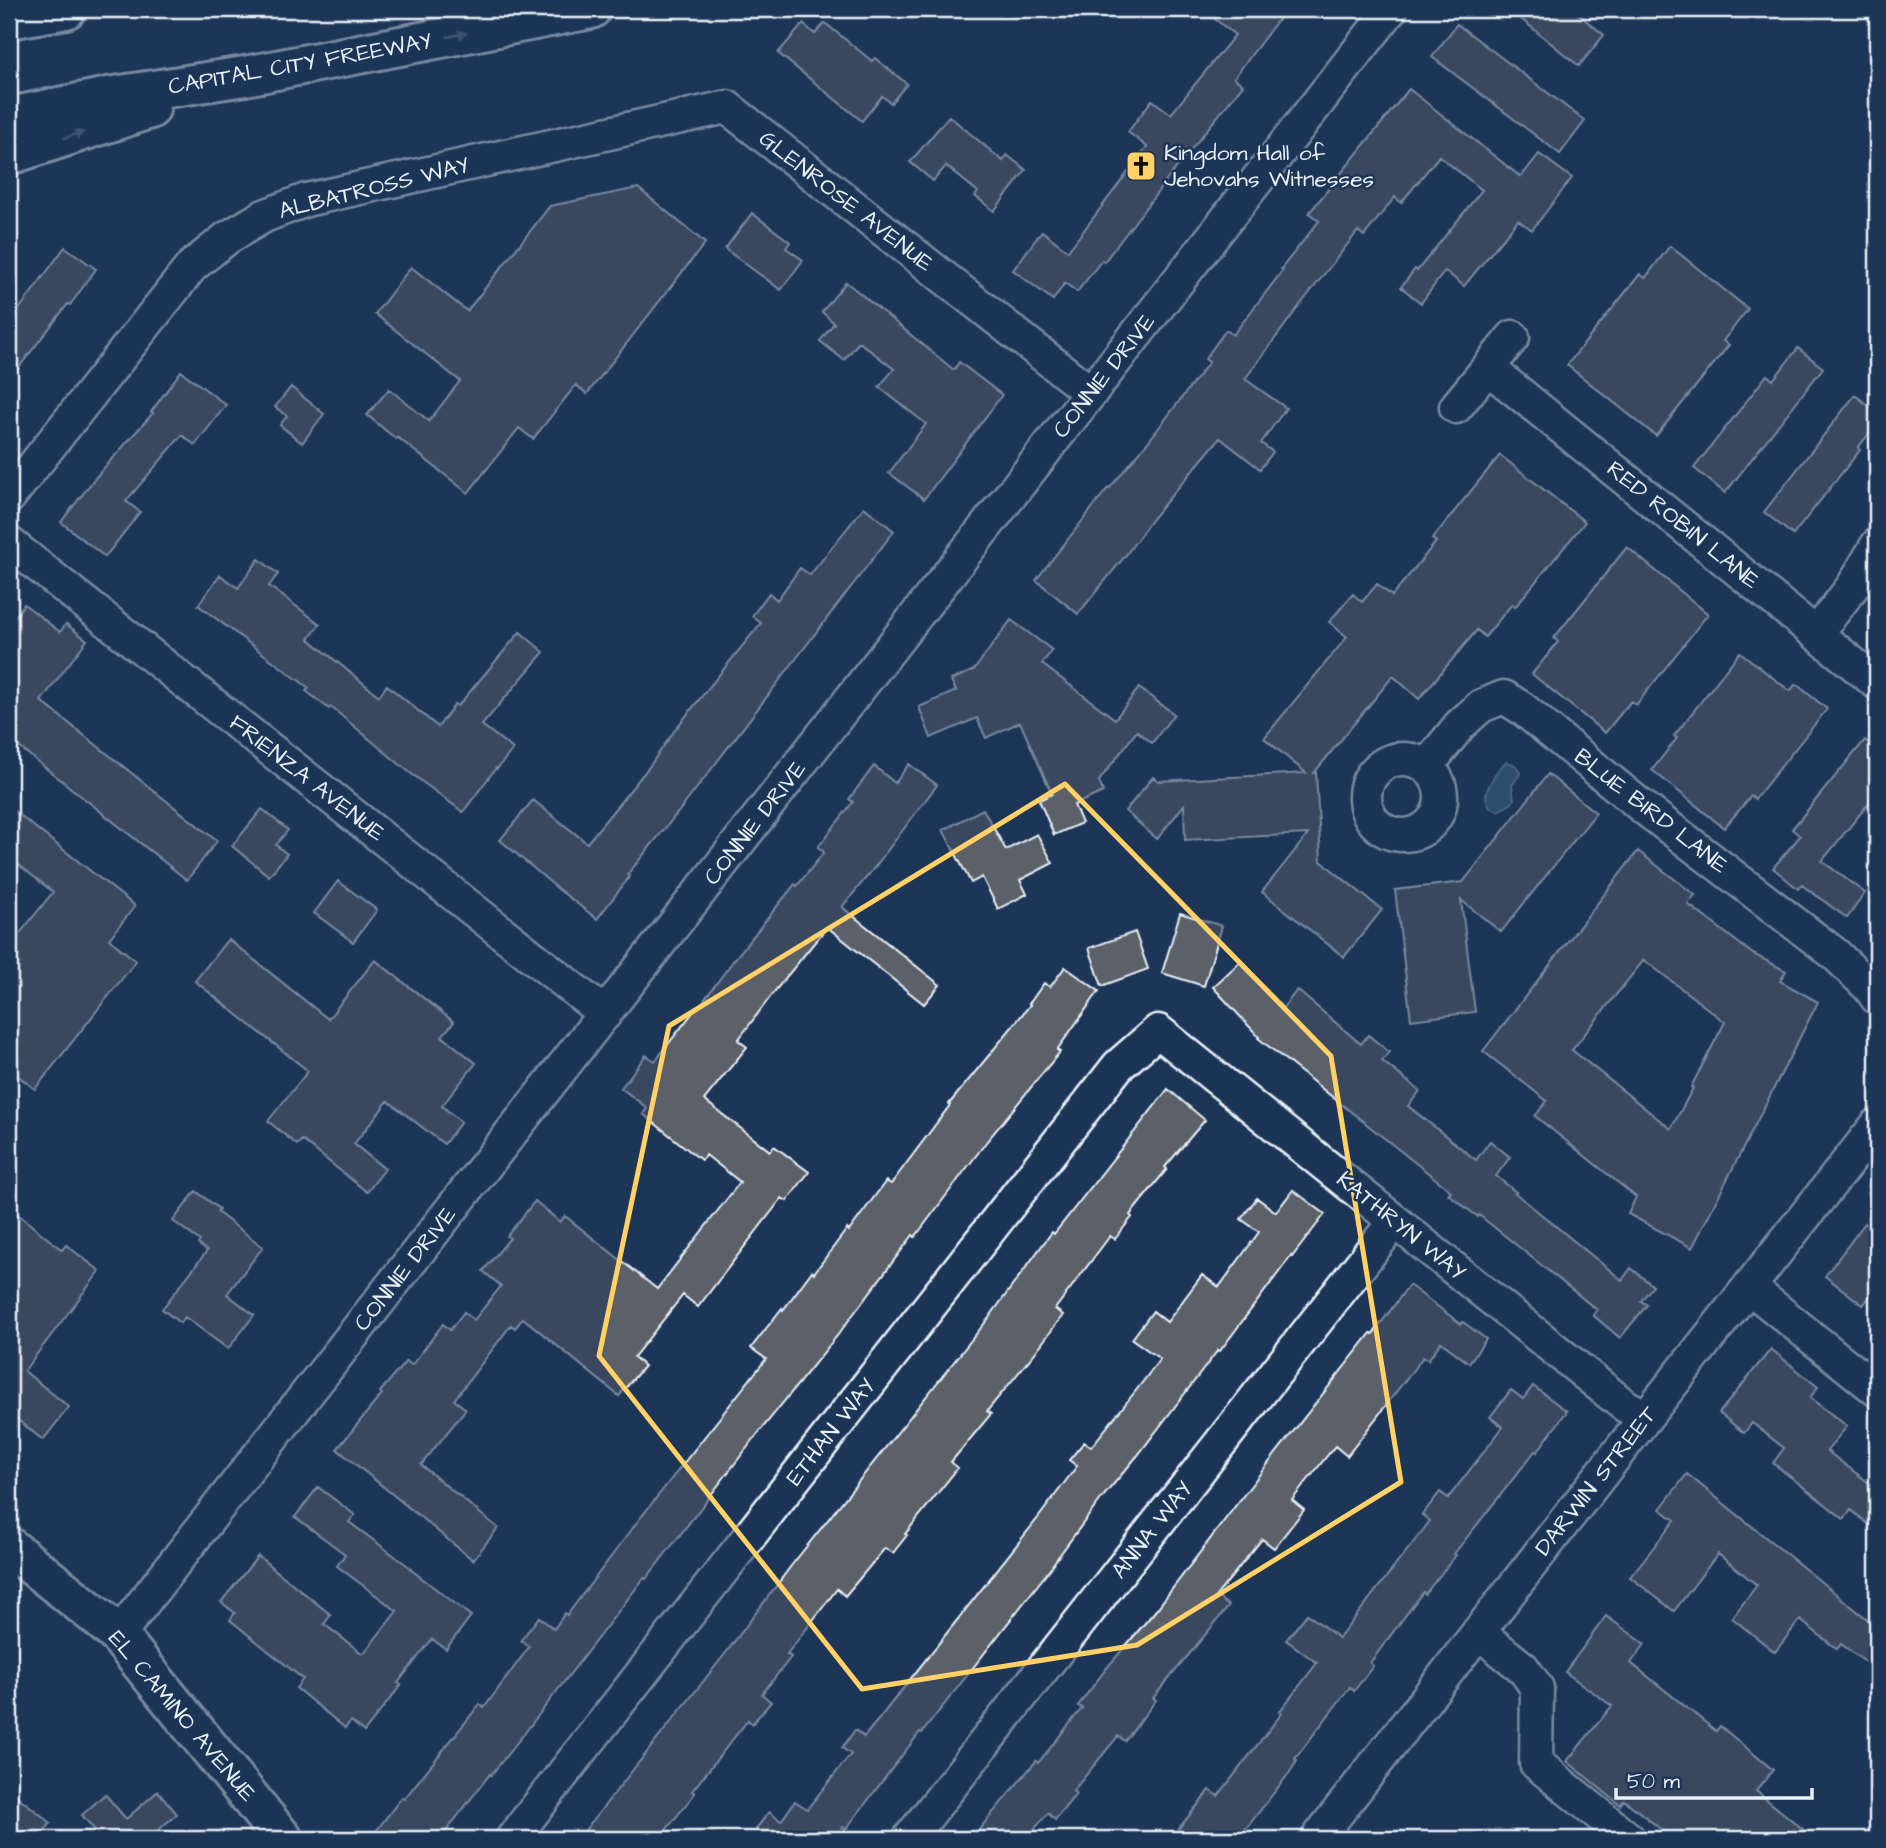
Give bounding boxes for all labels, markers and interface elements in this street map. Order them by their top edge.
street label: CAPITAL CITY FREEWAY [166,25,434,103]
one-way arrow [446,29,468,40]
street label: GLENROSE AVENUE [752,123,940,279]
one-way arrow [64,129,85,139]
place label: Kingdom Hall of Jehovahs Witnesses [1164,137,1374,195]
street label: ALBATROSS WAY [275,149,473,227]
church icon: Kingdom Hall of Jehovahs Witnesses [1124,149,1158,183]
street label: CONNIE DRIVE [1045,307,1163,445]
street label: RED ROBIN LANE [1600,453,1766,597]
street label: FRIENZA AVENUE [222,707,392,849]
street label: BLUE BIRD LANE [1567,741,1735,881]
street label: CONNIE DRIVE [696,754,814,892]
street label: KATHRYN WAY [1330,1164,1472,1288]
street label: CONNIE DRIVE [346,1200,464,1338]
street label: ETHAN WAY [779,1371,883,1493]
street label: DARWIN STREET [1527,1399,1665,1562]
street label: ANNA WAY [1104,1474,1200,1586]
street label: EL CAMINO AVENUE [101,1623,264,1809]
scale bar [1616,1757,1812,1801]
text: 50 m [1627,1767,1681,1796]

